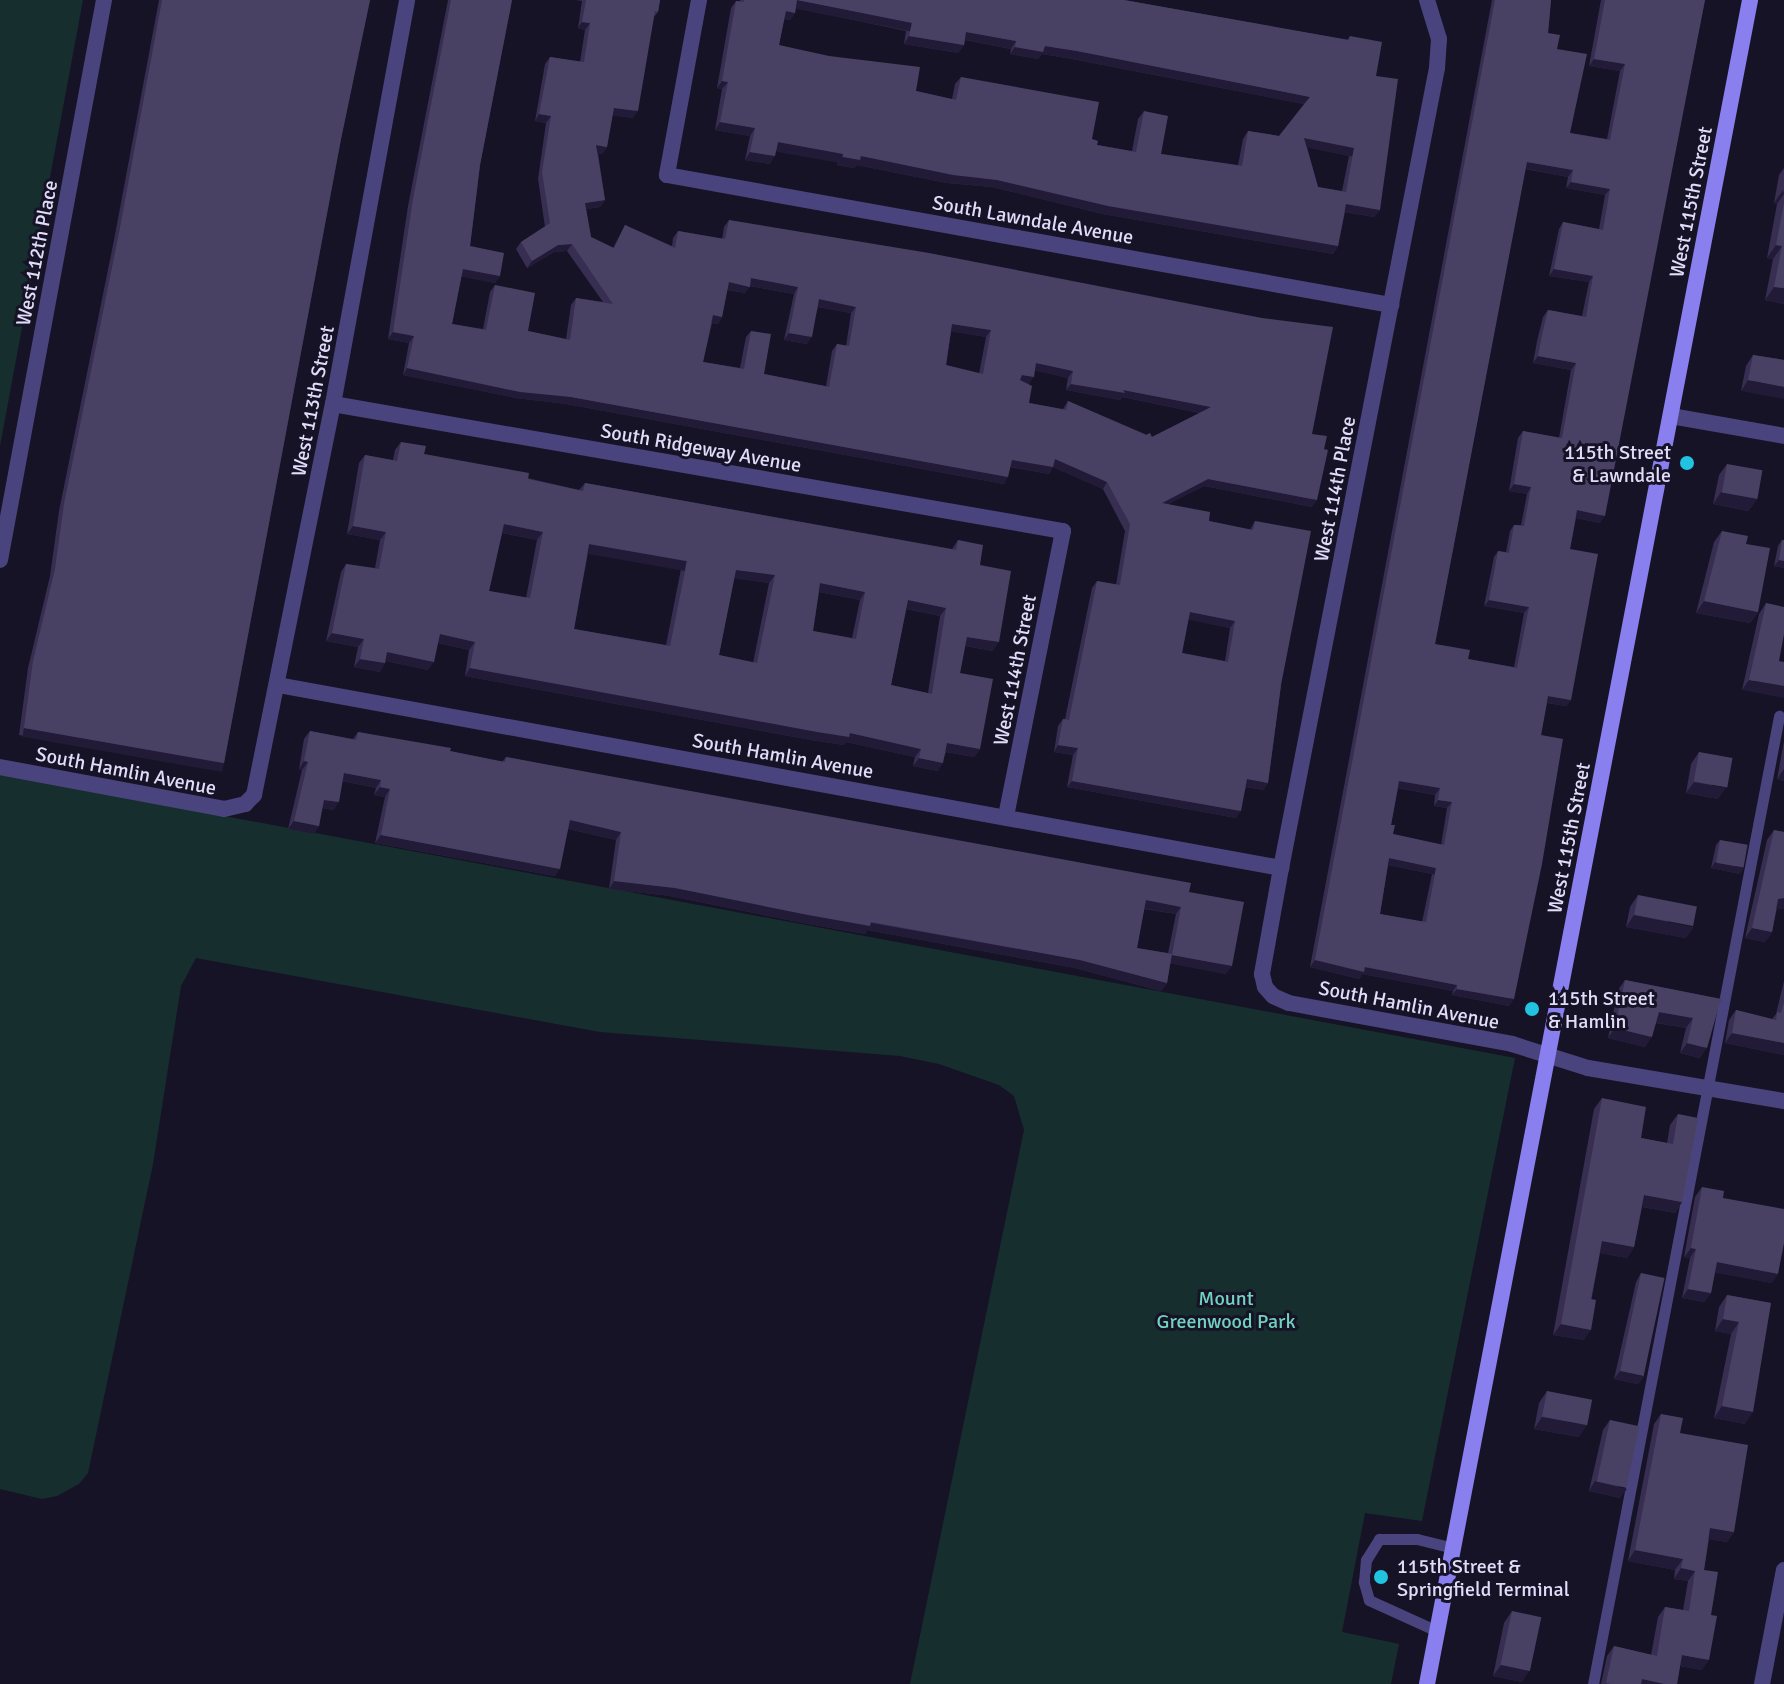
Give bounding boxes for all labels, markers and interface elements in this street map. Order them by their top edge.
street label: West 115th Street [1665,125,1717,279]
street label: West 112th Place [11,178,63,328]
street label: South Lawndale Avenue [931,191,1135,249]
street label: West 113th Street [287,324,339,478]
street label: West 114th Place [1309,414,1361,564]
street label: South Ridgeway Avenue [599,419,803,477]
place label: 115th Street & Lawndale [1564,440,1671,487]
marker: 115th Street & Lawndale [1678,454,1696,472]
street label: West 114th Street [989,593,1041,747]
street label: South Hamlin Avenue [691,728,875,784]
street label: South Hamlin Avenue [34,742,218,800]
street label: West 115th Street [1543,761,1595,915]
street label: South Hamlin Avenue [1317,976,1501,1034]
place label: 115th Street & Hamlin [1548,986,1655,1033]
marker: 115th Street & Hamlin [1523,1000,1541,1018]
park label: Mount Greenwood Park [1157,1287,1295,1334]
place label: 115th Street & Springfield Terminal [1397,1554,1570,1601]
marker: 115th Street & Springfield Terminal [1372,1568,1390,1586]

